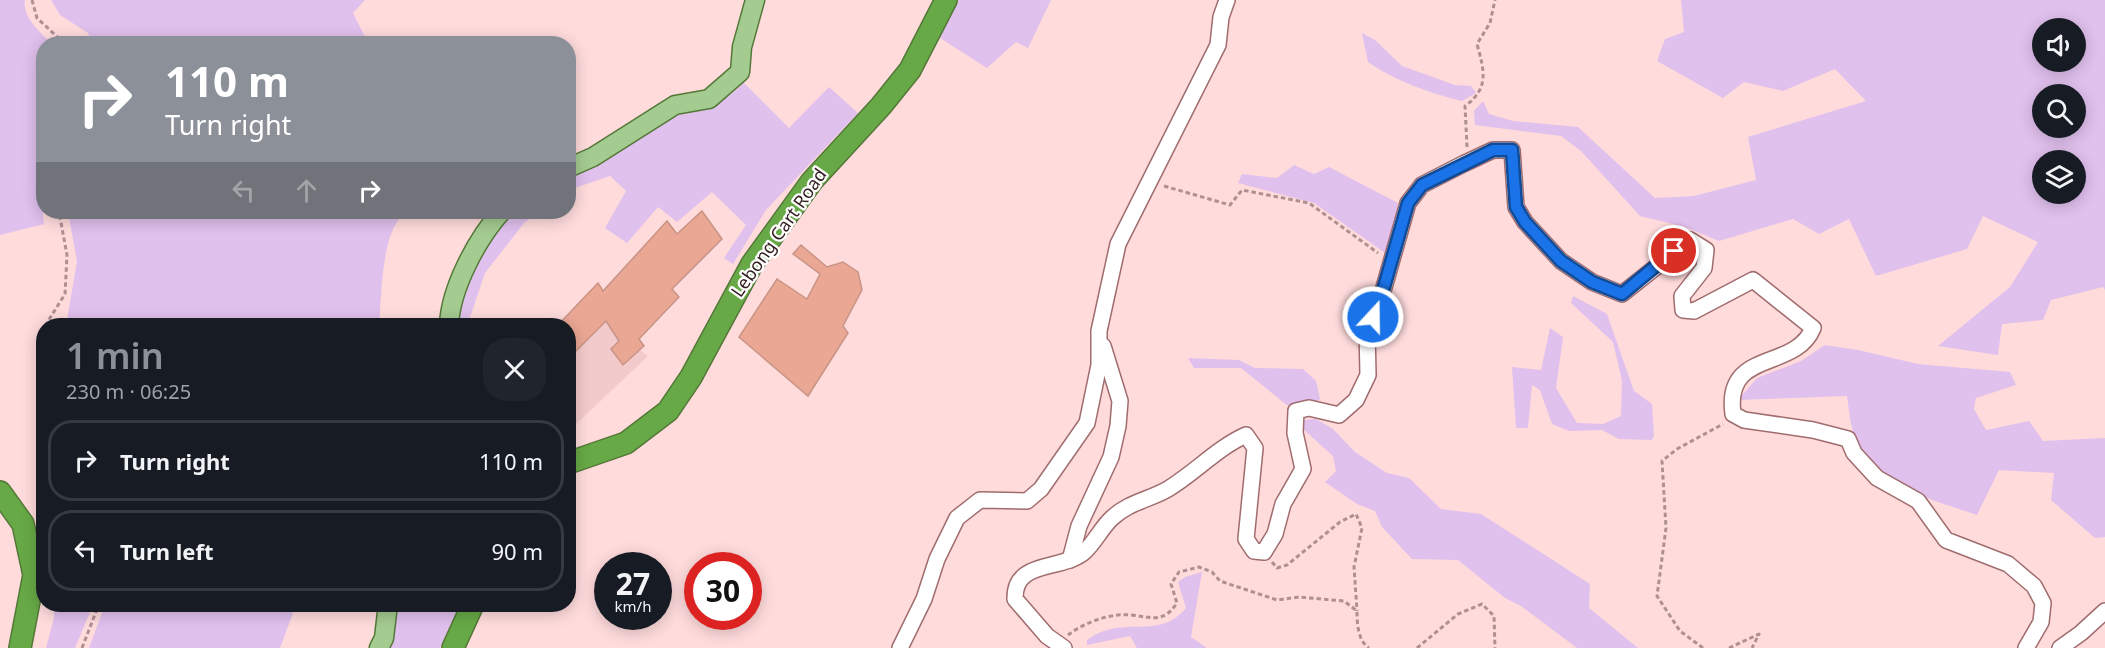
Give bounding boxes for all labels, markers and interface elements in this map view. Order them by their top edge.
map controls [2032,18,2086,204]
button: sound [2032,18,2086,72]
text: 110 m [165,52,289,109]
icon: right [66,60,144,138]
button: search [2032,84,2086,138]
text: Turn right [165,106,291,143]
button: layers [2032,150,2086,204]
street label: Lebong Cart Road [725,163,832,301]
icon: left [227,174,260,207]
icon: ahead [290,174,323,207]
icon: right [353,174,386,207]
pin [1648,225,1699,276]
icon: arrive [1657,234,1690,267]
position arrow [1341,285,1405,349]
text: 1 min [66,331,164,380]
button: close [483,338,546,401]
text: 230 m · 06:25 [66,378,191,405]
icon: right [69,444,102,477]
text: Turn right [120,446,230,476]
text: 110 m [479,446,543,476]
icon: left [69,534,102,567]
text: Turn left [120,536,214,566]
text: 90 m [492,536,543,566]
speed limit sign: 30 [684,552,762,630]
text: 27 [616,563,650,604]
text: km/h [615,596,651,616]

